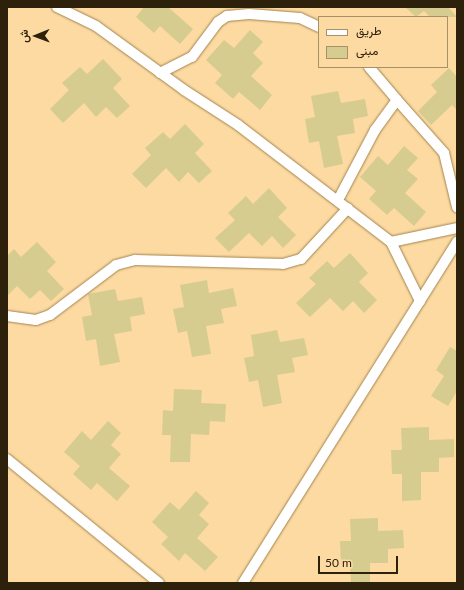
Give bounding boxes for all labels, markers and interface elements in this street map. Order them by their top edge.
north arrow [16,16,56,56]
legend [318,16,448,68]
text: طريق [356,23,381,38]
text: ش [17,29,30,43]
text: مبنى [356,43,378,58]
scale bar [320,548,400,574]
text: 50 m [325,555,352,570]

